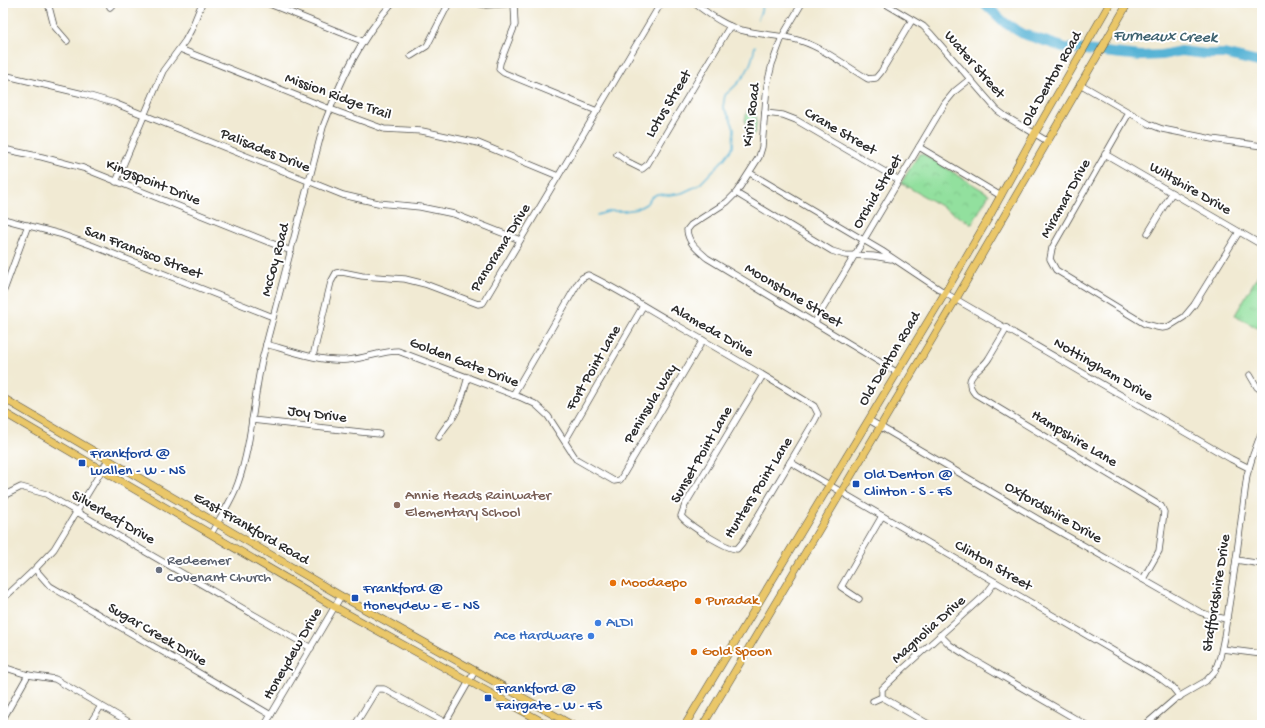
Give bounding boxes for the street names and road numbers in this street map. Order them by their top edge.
street label: Water Street [940,27,1010,104]
street label: Old Denton Road [1018,27,1087,130]
street label: Lotus Street [642,65,697,141]
street label: Mission Ridge Trail [282,69,394,125]
street label: Kirin Road [739,81,765,148]
street label: Crane Street [801,104,881,161]
street label: Palisades Drive [217,124,313,177]
street label: Orchid Street [849,150,908,232]
street label: Kingspoint Drive [103,156,203,210]
street label: Miramar Drive [1037,156,1095,242]
street label: Wiltshire Drive [1146,158,1234,220]
street label: Panorama Drive [466,200,535,296]
street label: McCoy Road [258,220,295,299]
street label: San Francisco Street [82,222,206,284]
street label: Moonstone Street [741,260,847,333]
street label: Alameda Drive [668,300,757,362]
street label: Old Denton Road [855,308,926,409]
street label: Fort Point Lane [562,322,626,415]
street label: Golden Gate Drive [407,334,521,392]
street label: Nottingham Drive [1050,334,1156,406]
street label: Peninsula Way [620,360,682,448]
street label: Joy Drive [286,402,348,428]
street label: Sunset Point Lane [667,403,737,507]
street label: Hampshire Lane [1028,406,1120,472]
street label: Hunters Point Lane [721,434,797,542]
street label: Oxfordshire Drive [1001,478,1105,548]
street label: Silverleaf Drive [68,487,158,549]
street label: East Frankford Road [190,489,313,570]
street label: Staffordshire Drive [1199,533,1235,653]
street label: Clinton Street [951,537,1037,596]
street label: Magnolia Drive [888,592,970,668]
street label: Sugar Creek Drive [104,599,210,671]
street label: Honeydew Drive [259,605,327,703]

